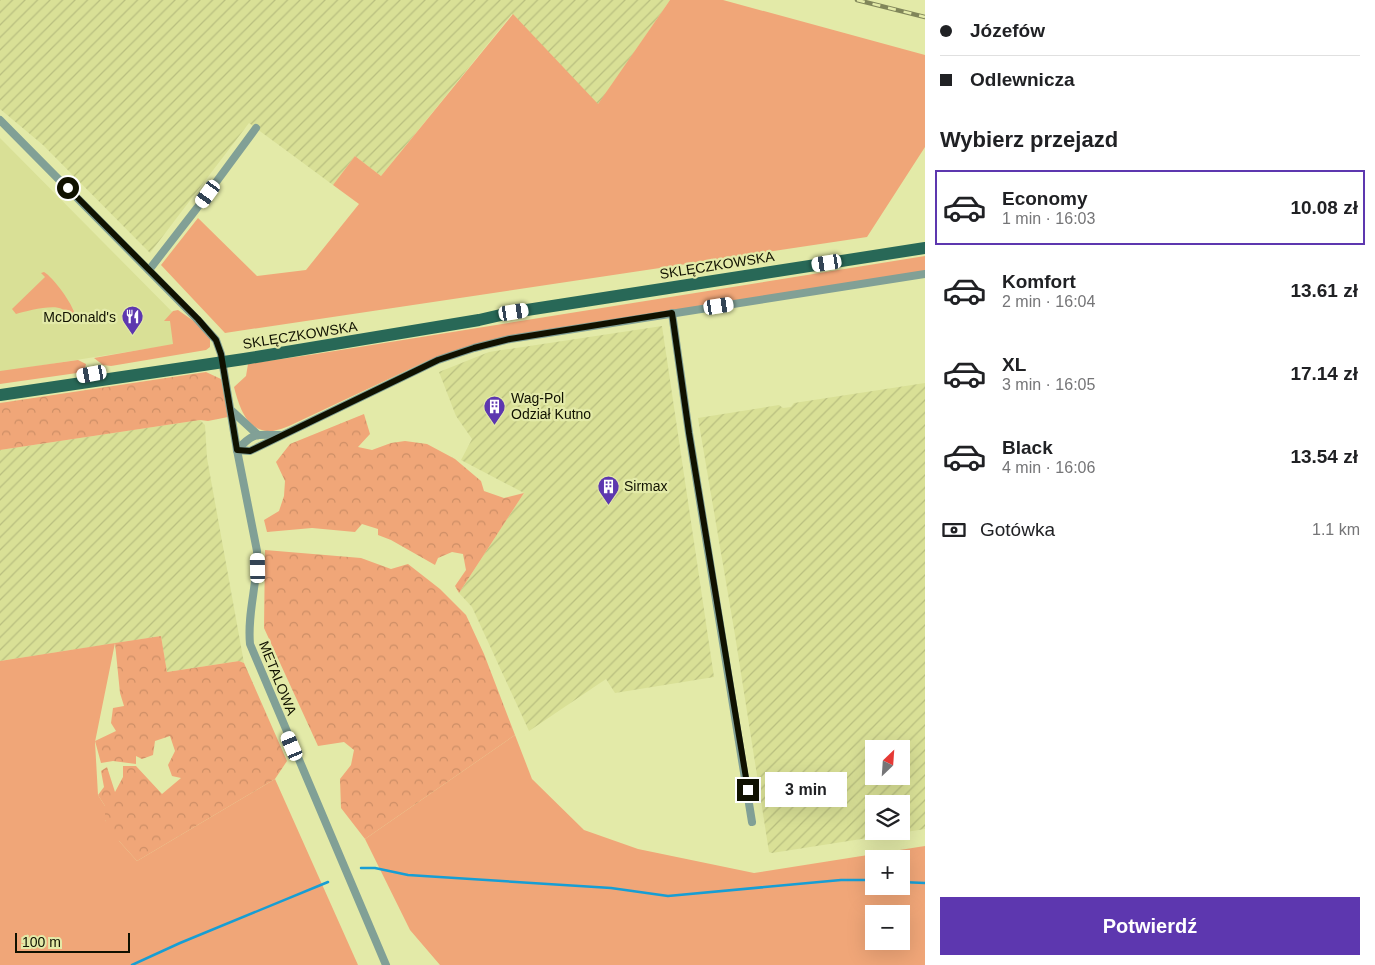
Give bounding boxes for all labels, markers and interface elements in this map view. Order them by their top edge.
text: Józefów [970,20,1045,41]
text: Odlewnicza [970,69,1075,90]
text: Wybierz przejazd [940,127,1118,152]
route start [57,177,79,199]
car [193,177,222,211]
icon: car [942,185,987,230]
text: Economy [1002,188,1088,209]
text: 10.08 zł [1290,197,1358,218]
text: 1 min · 16:03 [1002,210,1095,227]
street label: SKLĘCZKOWSKA [659,248,776,282]
car [811,253,842,273]
icon: car [942,268,987,313]
text: Komfort [1002,271,1076,292]
text: 13.61 zł [1290,280,1358,301]
text: 2 min · 16:04 [1002,293,1095,310]
car [703,296,734,316]
car [498,302,529,322]
restaurant icon: McDonald's [120,305,144,336]
place label: McDonald's [43,309,116,325]
street label: SKLĘCZKOWSKA [242,318,359,352]
icon: car [942,351,987,396]
text: XL [1002,354,1026,375]
text: 17.14 zł [1290,363,1358,384]
car [75,364,108,384]
text: 3 min · 16:05 [1002,376,1095,393]
place label: Wag-Pol Odział Kutno [511,390,591,422]
building icon: Wag-Pol Odział Kutno [483,394,507,425]
icon: car [942,434,987,479]
text: Black [1002,437,1053,458]
text: 13.54 zł [1290,446,1358,467]
text: 4 min · 16:06 [1002,459,1095,476]
building icon: Sirmax [596,474,620,505]
place label: Sirmax [624,478,668,494]
icon: cash [940,516,968,544]
text: Gotówka [980,519,1055,540]
text: 1.1 km [1312,521,1360,538]
car [250,553,265,583]
street label: METALOWA [256,639,300,718]
car [279,729,304,763]
north arrow [865,740,910,785]
map controls [865,740,910,950]
callout: 3 min [766,772,848,808]
route end [737,779,759,801]
text: 3 min [785,781,827,798]
button: layers [865,795,910,840]
button: + [865,850,910,895]
button: Potwierdź [940,897,1360,955]
button: − [865,905,910,950]
scale bar [15,930,130,953]
text: 100 m [22,934,61,950]

